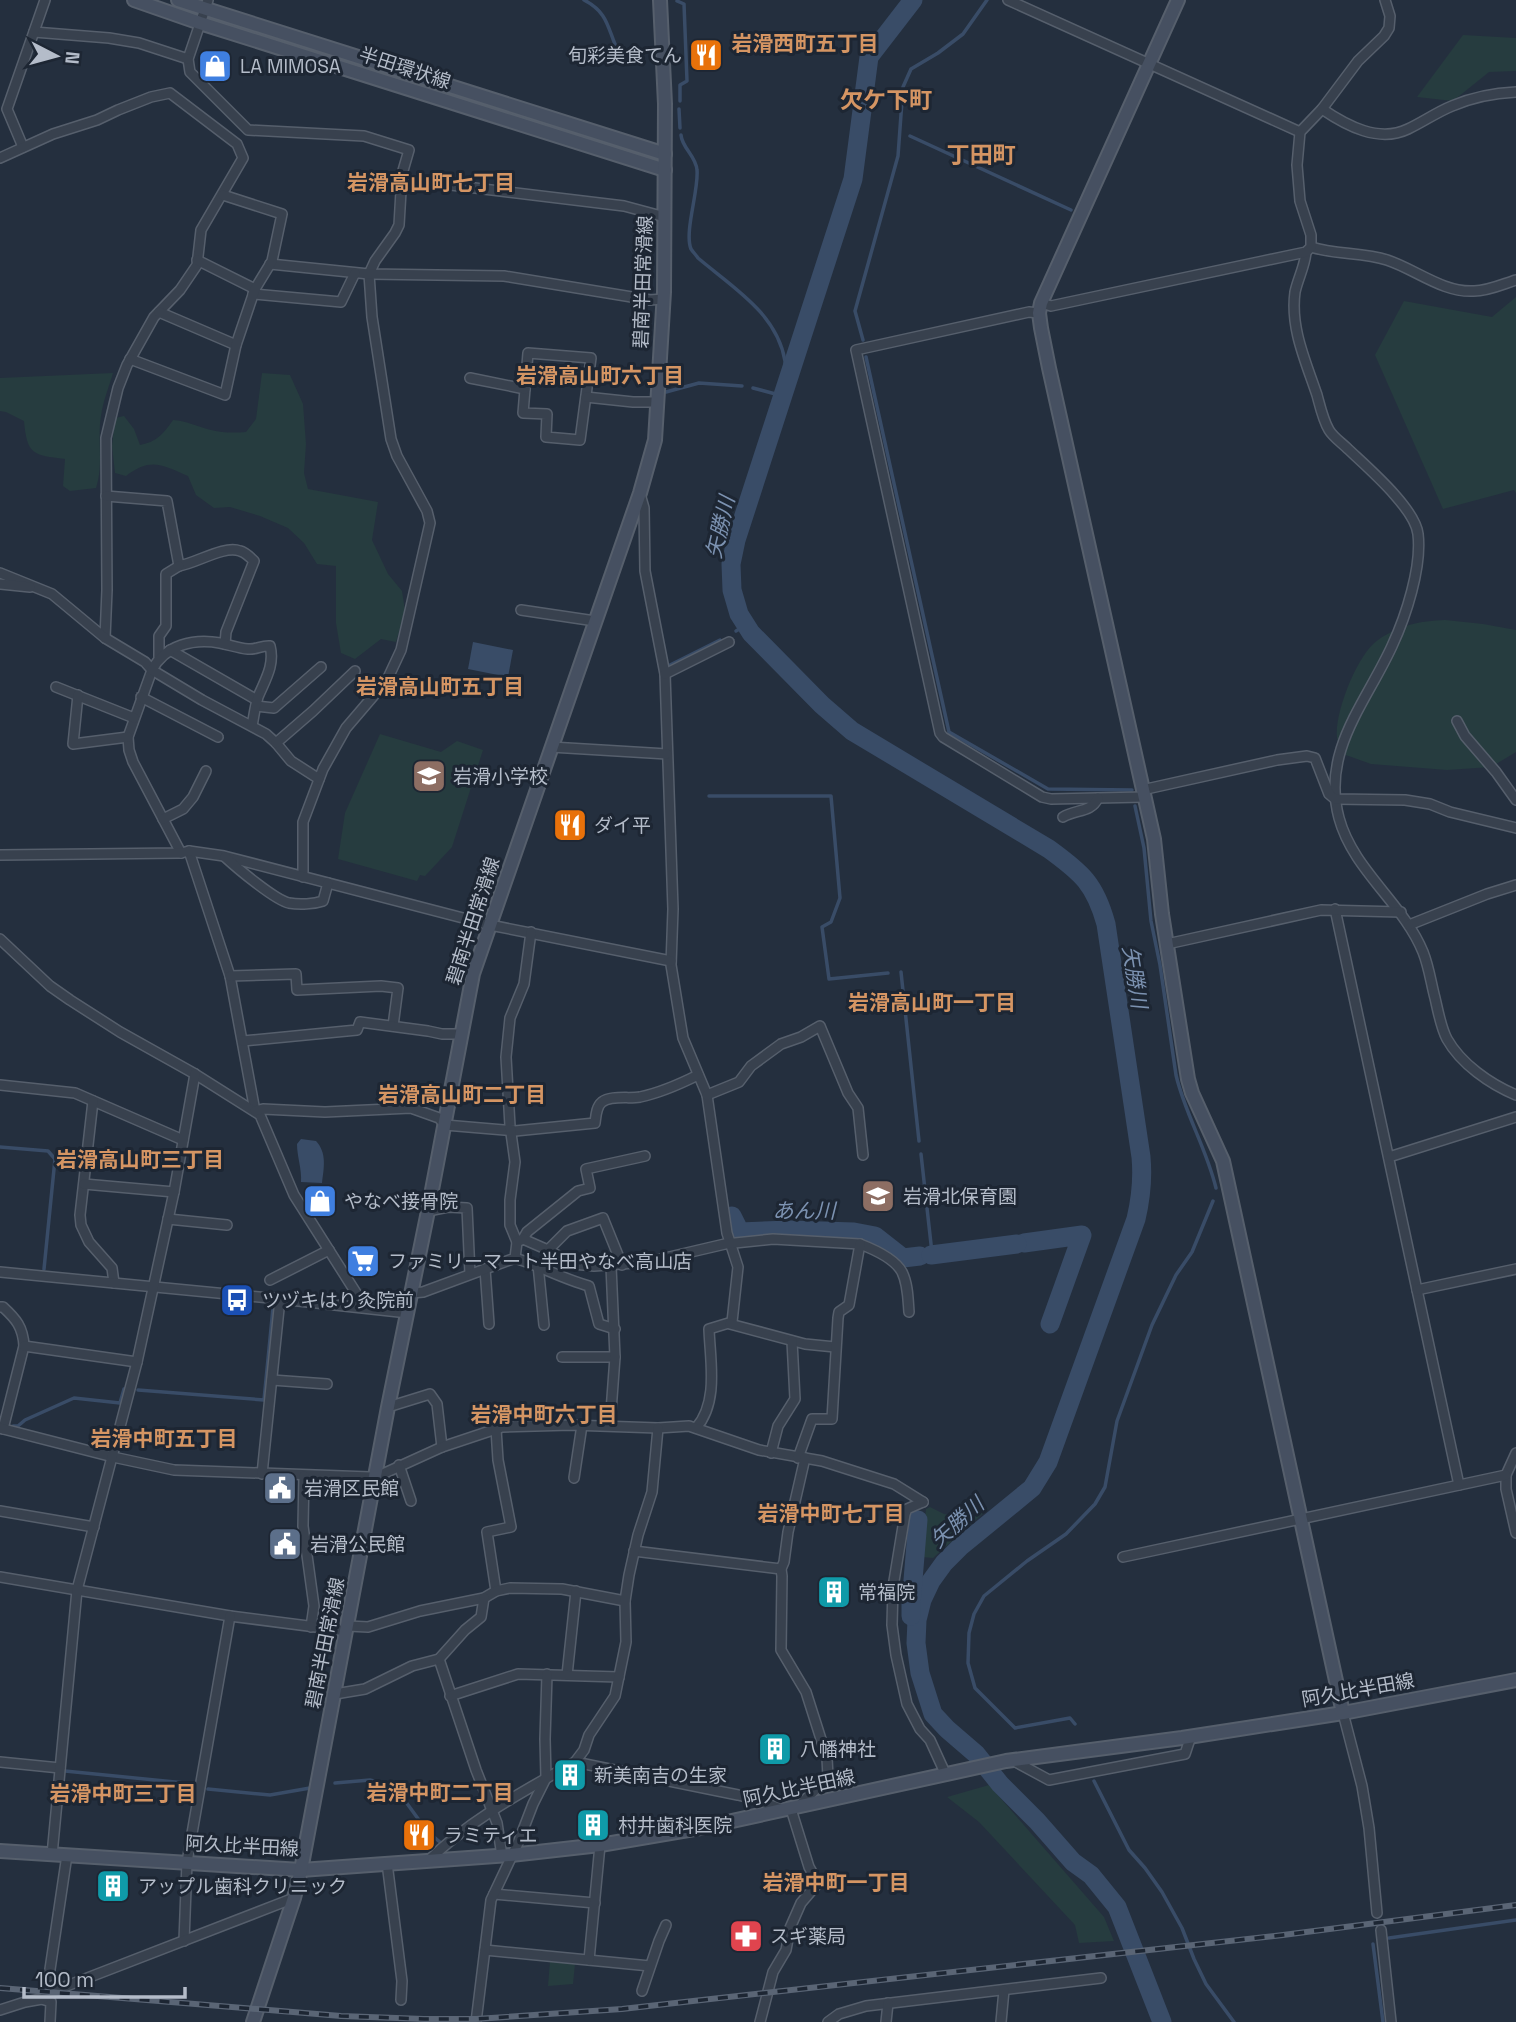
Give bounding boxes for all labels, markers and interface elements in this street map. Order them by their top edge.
north arrow [21,21,91,91]
district label: 岩滑西町五丁目 [732,30,879,57]
restaurant icon: 旬彩美食てん [687,36,725,74]
street label: 半田環状線 [356,41,454,95]
place label: 旬彩美食てん [568,43,682,68]
shop icon: LA MIMOSA [196,47,234,85]
text: N [59,50,86,65]
place label: LA MIMOSA [240,54,341,79]
district label: 欠ケ下町 [840,85,932,115]
district label: 丁田町 [947,140,1016,170]
district label: 岩滑高山町七丁目 [347,169,515,196]
street label: 碧南半田常滑線 [628,215,658,349]
district label: 岩滑高山町六丁目 [516,362,684,389]
water label: 矢勝川 [700,491,741,561]
district label: 岩滑高山町五丁目 [356,673,524,700]
school or university icon: 岩滑小学校 [410,757,448,795]
place label: 岩滑小学校 [453,764,548,789]
restaurant icon: ダイ平 [551,806,589,844]
place label: ダイ平 [594,813,651,838]
street label: 碧南半田常滑線 [441,854,505,988]
water label: 矢勝川 [1117,944,1154,1012]
district label: 岩滑高山町一丁目 [848,989,1016,1016]
district label: 岩滑高山町二丁目 [378,1081,546,1108]
district label: 岩滑高山町三丁目 [56,1146,224,1173]
school or university icon: 岩滑北保育園 [859,1177,897,1215]
shop icon: やなべ接骨院 [301,1182,339,1220]
place label: 岩滑北保育園 [903,1184,1017,1209]
place label: やなべ接骨院 [344,1189,458,1214]
water label: あん川 [773,1197,837,1224]
supermarket icon: ファミリーマート半田やなべ高山店 [344,1242,382,1280]
place label: ファミリーマート半田やなべ高山店 [388,1249,692,1274]
bus stop icon: ツヅキはり灸院前 [218,1281,256,1319]
place label: ツヅキはり灸院前 [262,1288,414,1313]
district label: 岩滑中町六丁目 [471,1401,618,1428]
district label: 岩滑中町五丁目 [91,1425,238,1452]
public building icon: 岩滑区民館 [261,1469,299,1507]
place label: 岩滑区民館 [304,1476,399,1501]
water label: 矢勝川 [925,1490,991,1553]
district label: 岩滑中町七丁目 [758,1500,905,1527]
public building icon: 岩滑公民館 [266,1525,304,1563]
place label: 岩滑公民館 [310,1532,405,1557]
building icon: 常福院 [815,1573,853,1611]
street label: 碧南半田常滑線 [300,1575,350,1711]
place label: 常福院 [858,1580,915,1605]
street label: 阿久比半田線 [1300,1668,1416,1712]
building icon: 八幡神社 [756,1730,794,1768]
place label: 八幡神社 [800,1737,876,1762]
building icon: 新美南吉の生家 [551,1756,589,1794]
place label: 新美南吉の生家 [594,1763,727,1788]
street label: 阿久比半田線 [741,1764,857,1812]
district label: 岩滑中町二丁目 [367,1779,514,1806]
district label: 岩滑中町三丁目 [50,1780,197,1807]
building icon: 村井歯科医院 [574,1806,612,1844]
place label: 村井歯科医院 [618,1813,732,1838]
restaurant icon: ラミティエ [400,1816,438,1854]
place label: ラミティエ [444,1823,538,1848]
street label: 阿久比半田線 [184,1831,300,1861]
building icon: アップル歯科クリニック [94,1867,132,1905]
district label: 岩滑中町一丁目 [763,1869,910,1896]
place label: アップル歯科クリニック [138,1874,347,1899]
pharmacy icon: スギ薬局 [727,1917,765,1955]
place label: スギ薬局 [770,1924,846,1949]
scale bar [24,1955,186,1999]
text: 100 m [35,1966,94,1993]

